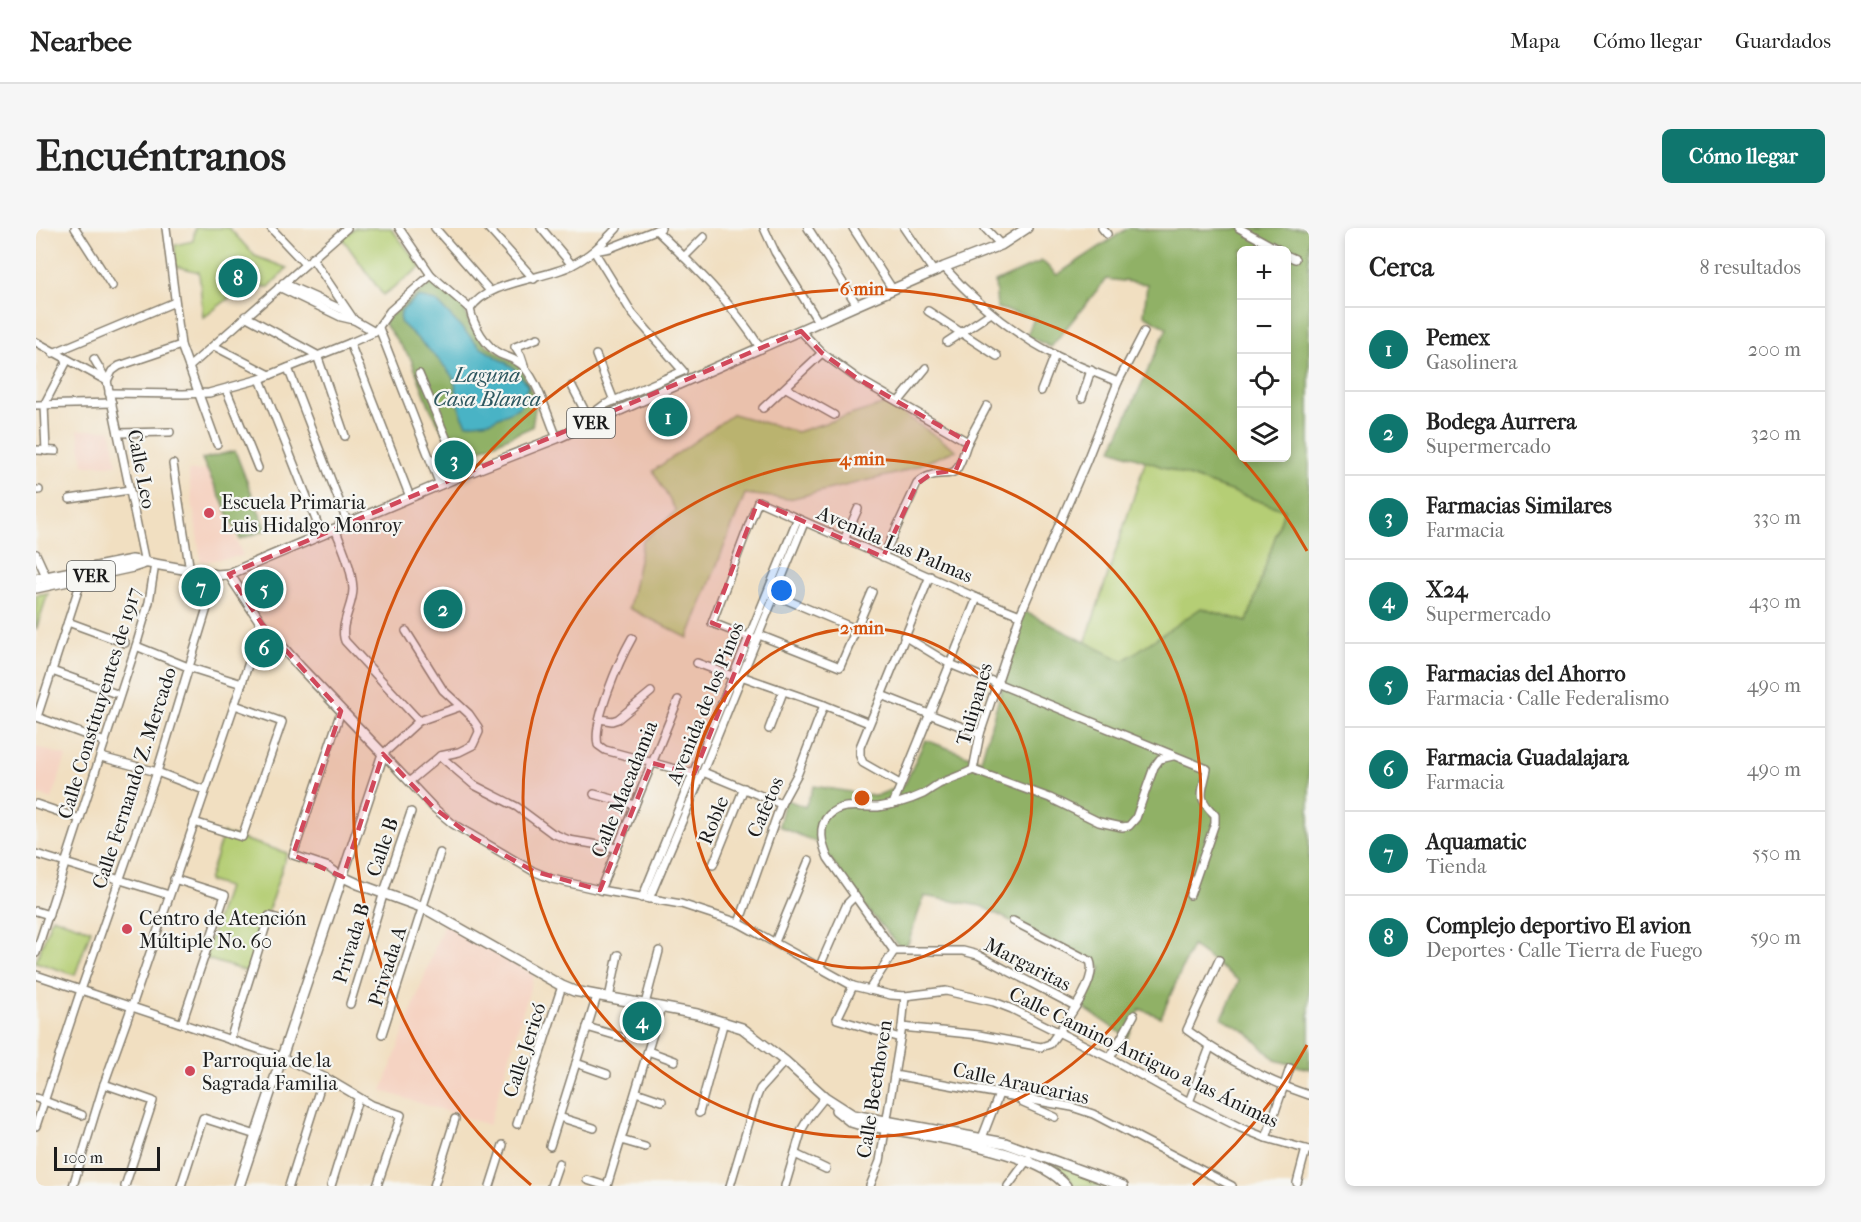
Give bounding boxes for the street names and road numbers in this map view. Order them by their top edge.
road number: VER [567,408,615,438]
street label: Calle Leo [123,428,160,511]
street label: Avenida Las Palmas [813,501,976,588]
road number: VER [67,561,115,591]
street label: Calle Constituyentes de 1917 [53,584,146,822]
street label: Avenida de los Pinos [662,619,749,789]
street label: Tulipanes [952,660,997,748]
street label: Calle Fernando Z. Mercado [88,664,181,892]
street label: Calle Macadamia [587,717,663,861]
street label: Cafetos [742,773,788,841]
street label: Roble [693,793,734,848]
street label: Calle B [362,815,403,880]
street label: Privada B [328,900,375,986]
street label: Privada A [364,922,411,1009]
street label: Margaritas [981,933,1075,996]
street label: Calle Camino Antiguo a las Ánimas [1005,981,1283,1133]
street label: Calle Jericó [498,1000,551,1100]
street label: Calle Beethoven [852,1018,897,1160]
street label: Calle Araucarias [951,1058,1091,1109]

